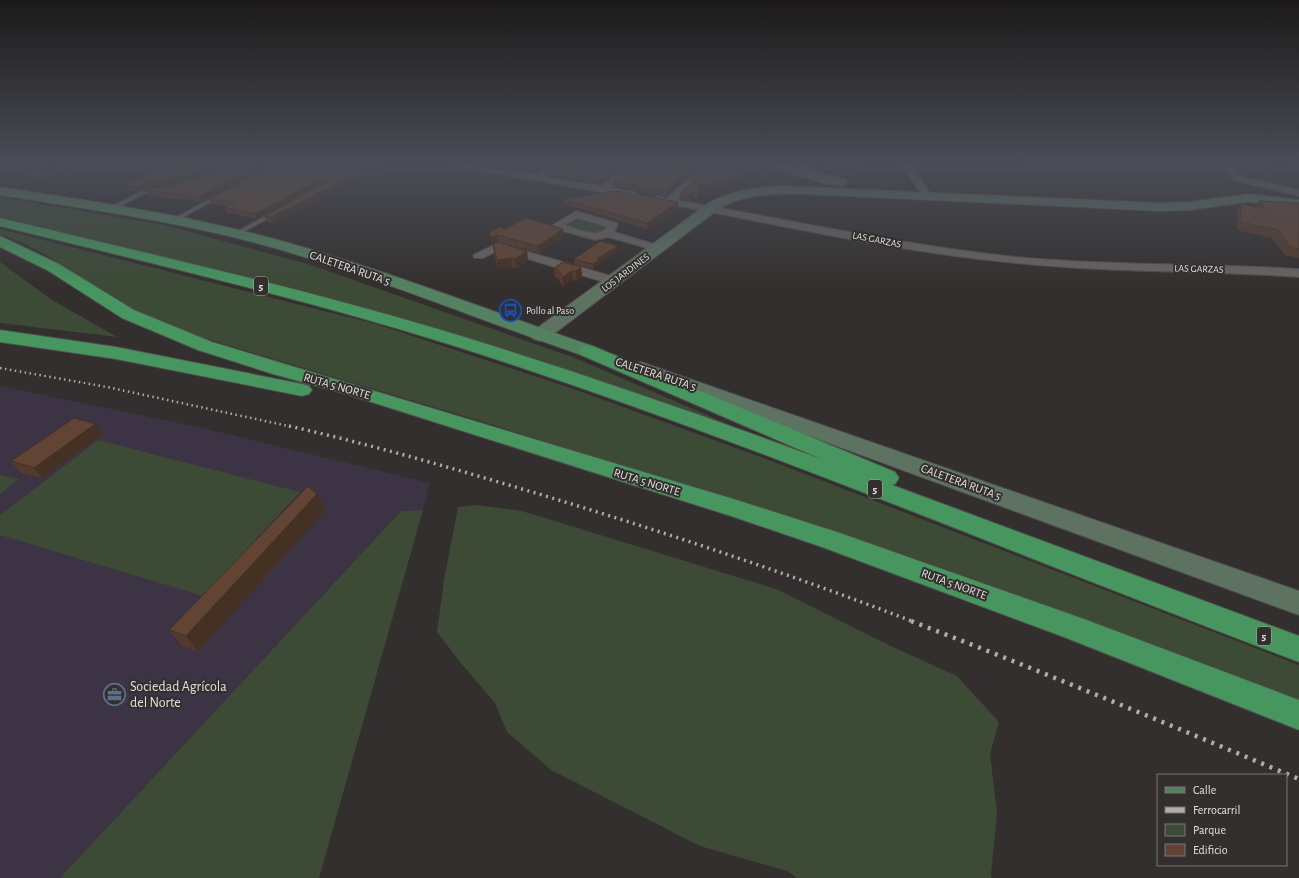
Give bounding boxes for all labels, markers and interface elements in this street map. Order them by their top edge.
street label: LAS GARZAS [852,230,902,250]
street label: CALETERA RUTA 5 [308,249,392,287]
street label: LOS JARDINES [600,252,651,294]
street label: LAS GARZAS [1174,263,1224,275]
road number: 5 [254,277,268,295]
bus stop icon: Pollo al Paso [497,297,523,323]
place label: Pollo al Paso [526,306,574,316]
street label: CALETERA RUTA 5 [614,355,698,393]
street label: RUTA 5 NORTE [302,371,372,401]
street label: CALETERA RUTA 5 [919,462,1003,502]
street label: RUTA 5 NORTE [612,466,682,498]
road number: 5 [868,480,882,498]
street label: RUTA 5 NORTE [920,567,988,601]
road number: 5 [1257,627,1271,645]
place label: Sociedad Agrícola del Norte [130,680,227,710]
office icon: Sociedad Agrícola del Norte [102,681,128,707]
legend [1157,774,1287,866]
text: Calle [1193,784,1216,796]
text: Ferrocarril [1193,804,1240,816]
text: Parque [1193,824,1226,836]
text: Edificio [1193,844,1228,856]

